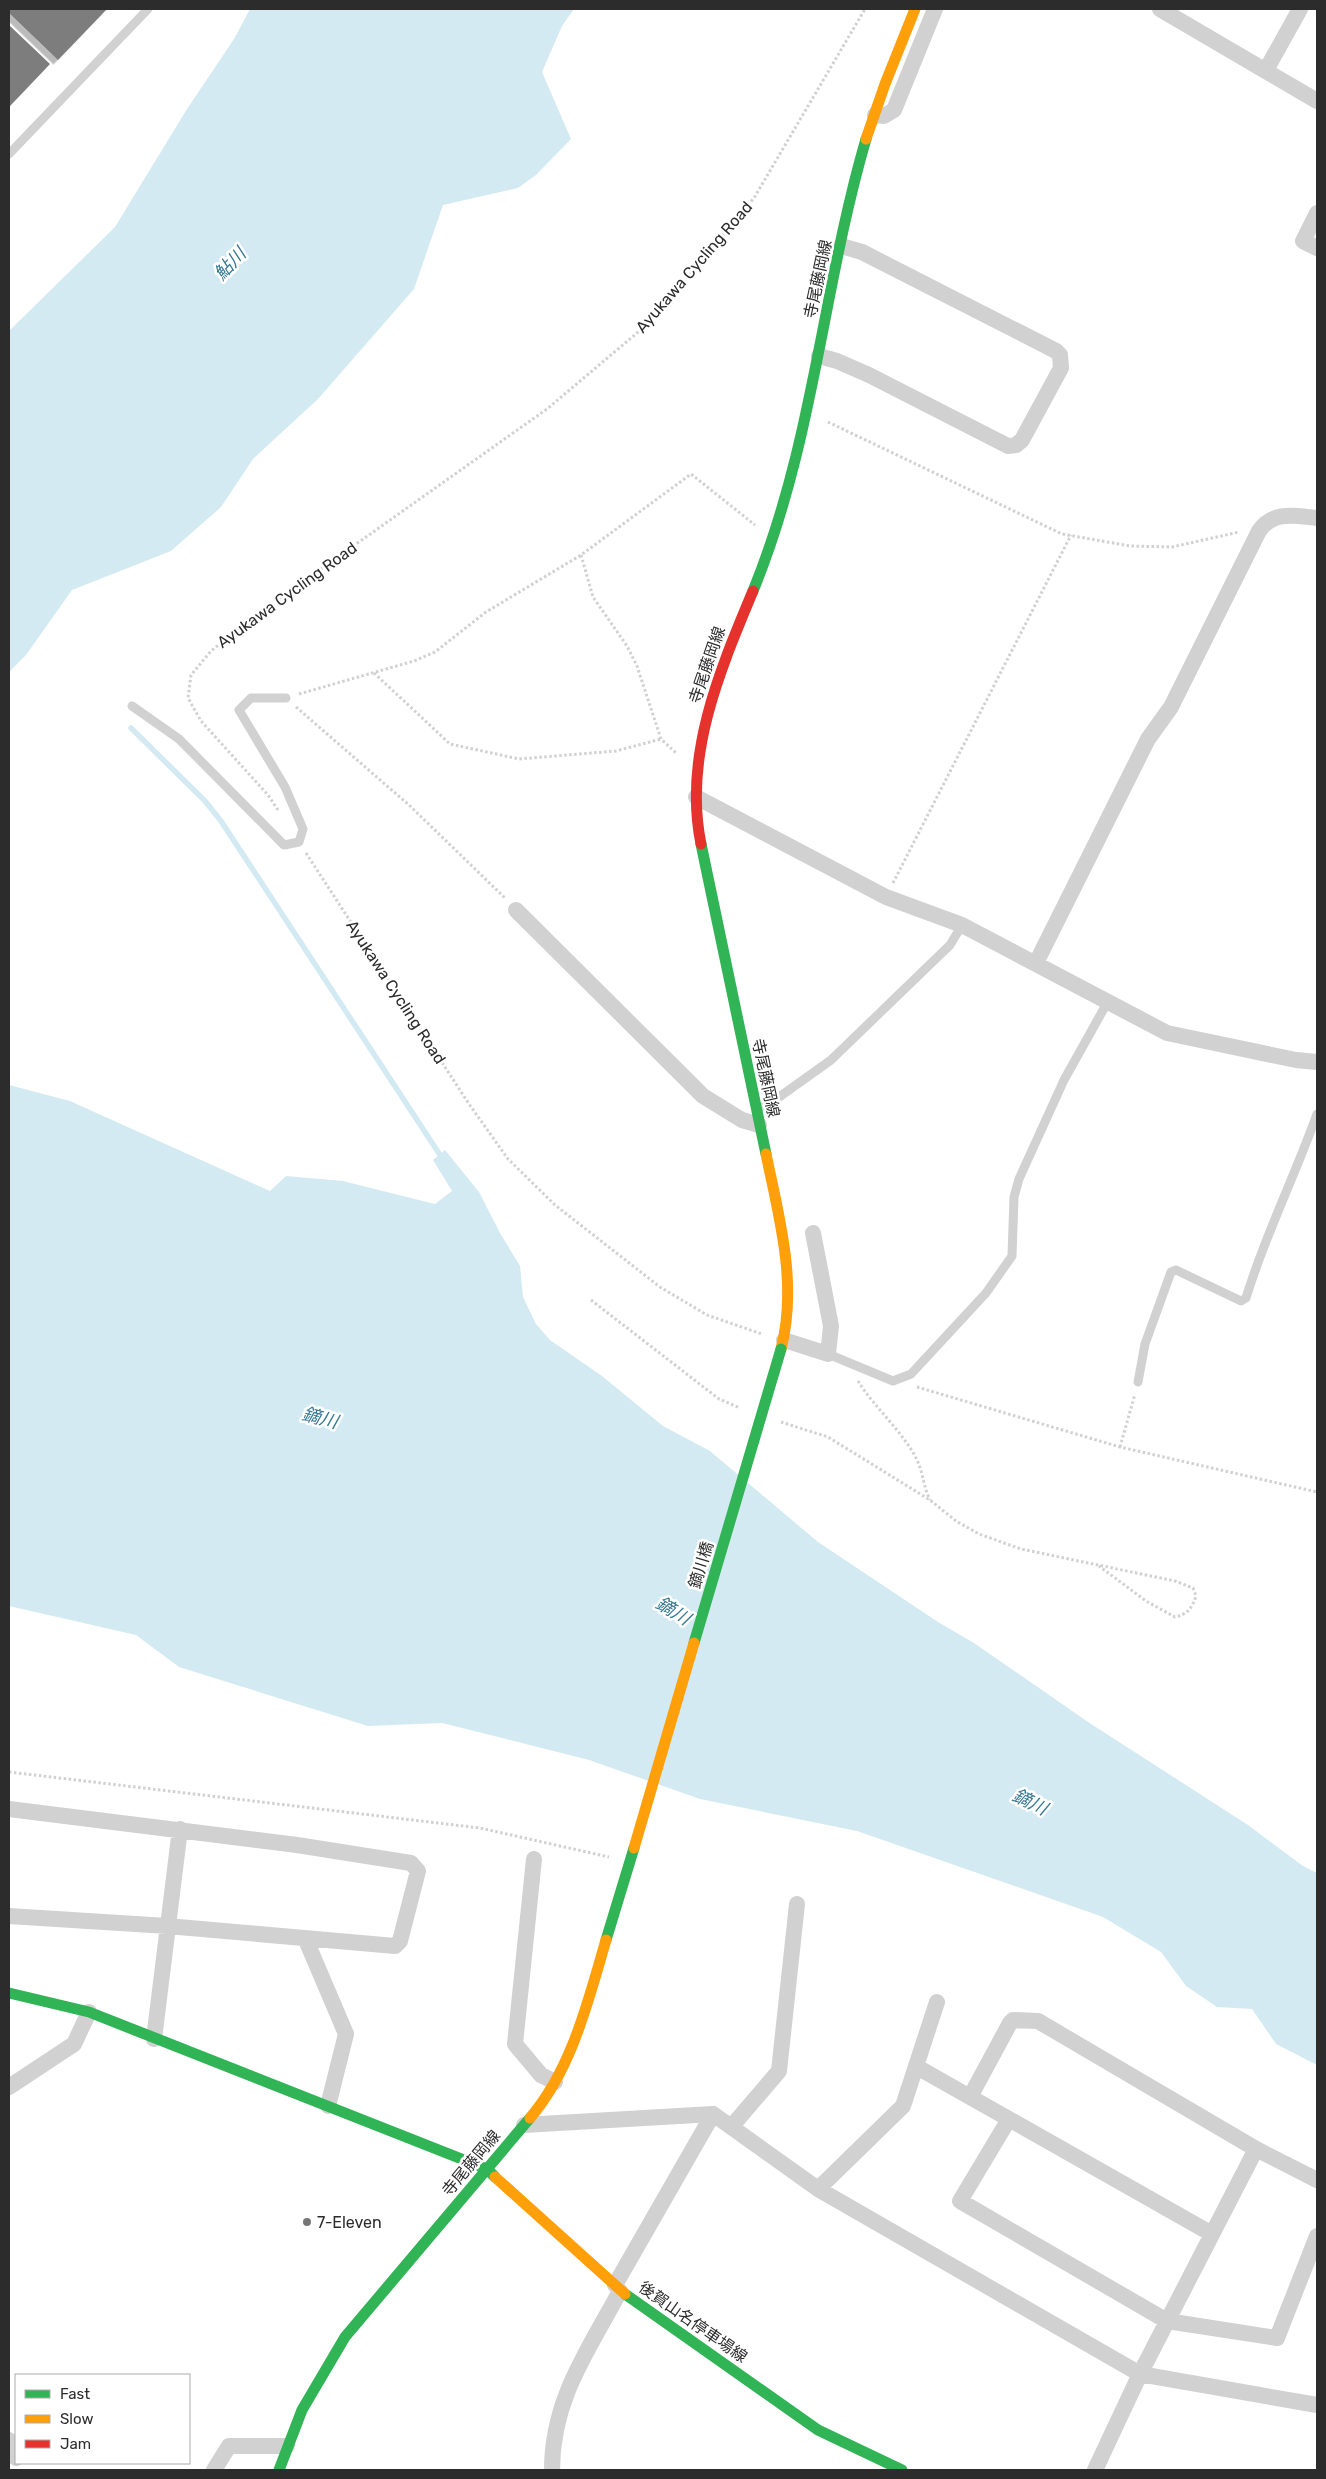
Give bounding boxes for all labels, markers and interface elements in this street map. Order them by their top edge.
street label: Ayukawa Cycling Road [632,197,756,337]
street label: 寺尾藤岡線 [800,238,836,320]
water label: 鮎川 [210,242,252,285]
street label: Ayukawa Cycling Road [214,538,360,652]
street label: 寺尾藤岡線 [685,624,729,706]
street label: Ayukawa Cycling Road [342,916,450,1068]
street label: 寺尾藤岡線 [748,1037,784,1119]
water label: 鏑川 [300,1403,342,1434]
street label: 鏑川橋 [685,1539,717,1591]
water label: 鏑川 [652,1592,696,1631]
water label: 鏑川 [1009,1784,1053,1821]
street label: 寺尾藤岡線 [438,2126,504,2200]
place label: 7-Eleven [317,2213,382,2232]
marker: 7-Eleven [301,2216,313,2228]
street label: 後賀山名停車場線 [635,2278,751,2366]
legend [15,2374,190,2464]
text: Fast [60,2385,90,2403]
text: Slow [60,2410,93,2428]
text: Jam [60,2435,91,2453]

